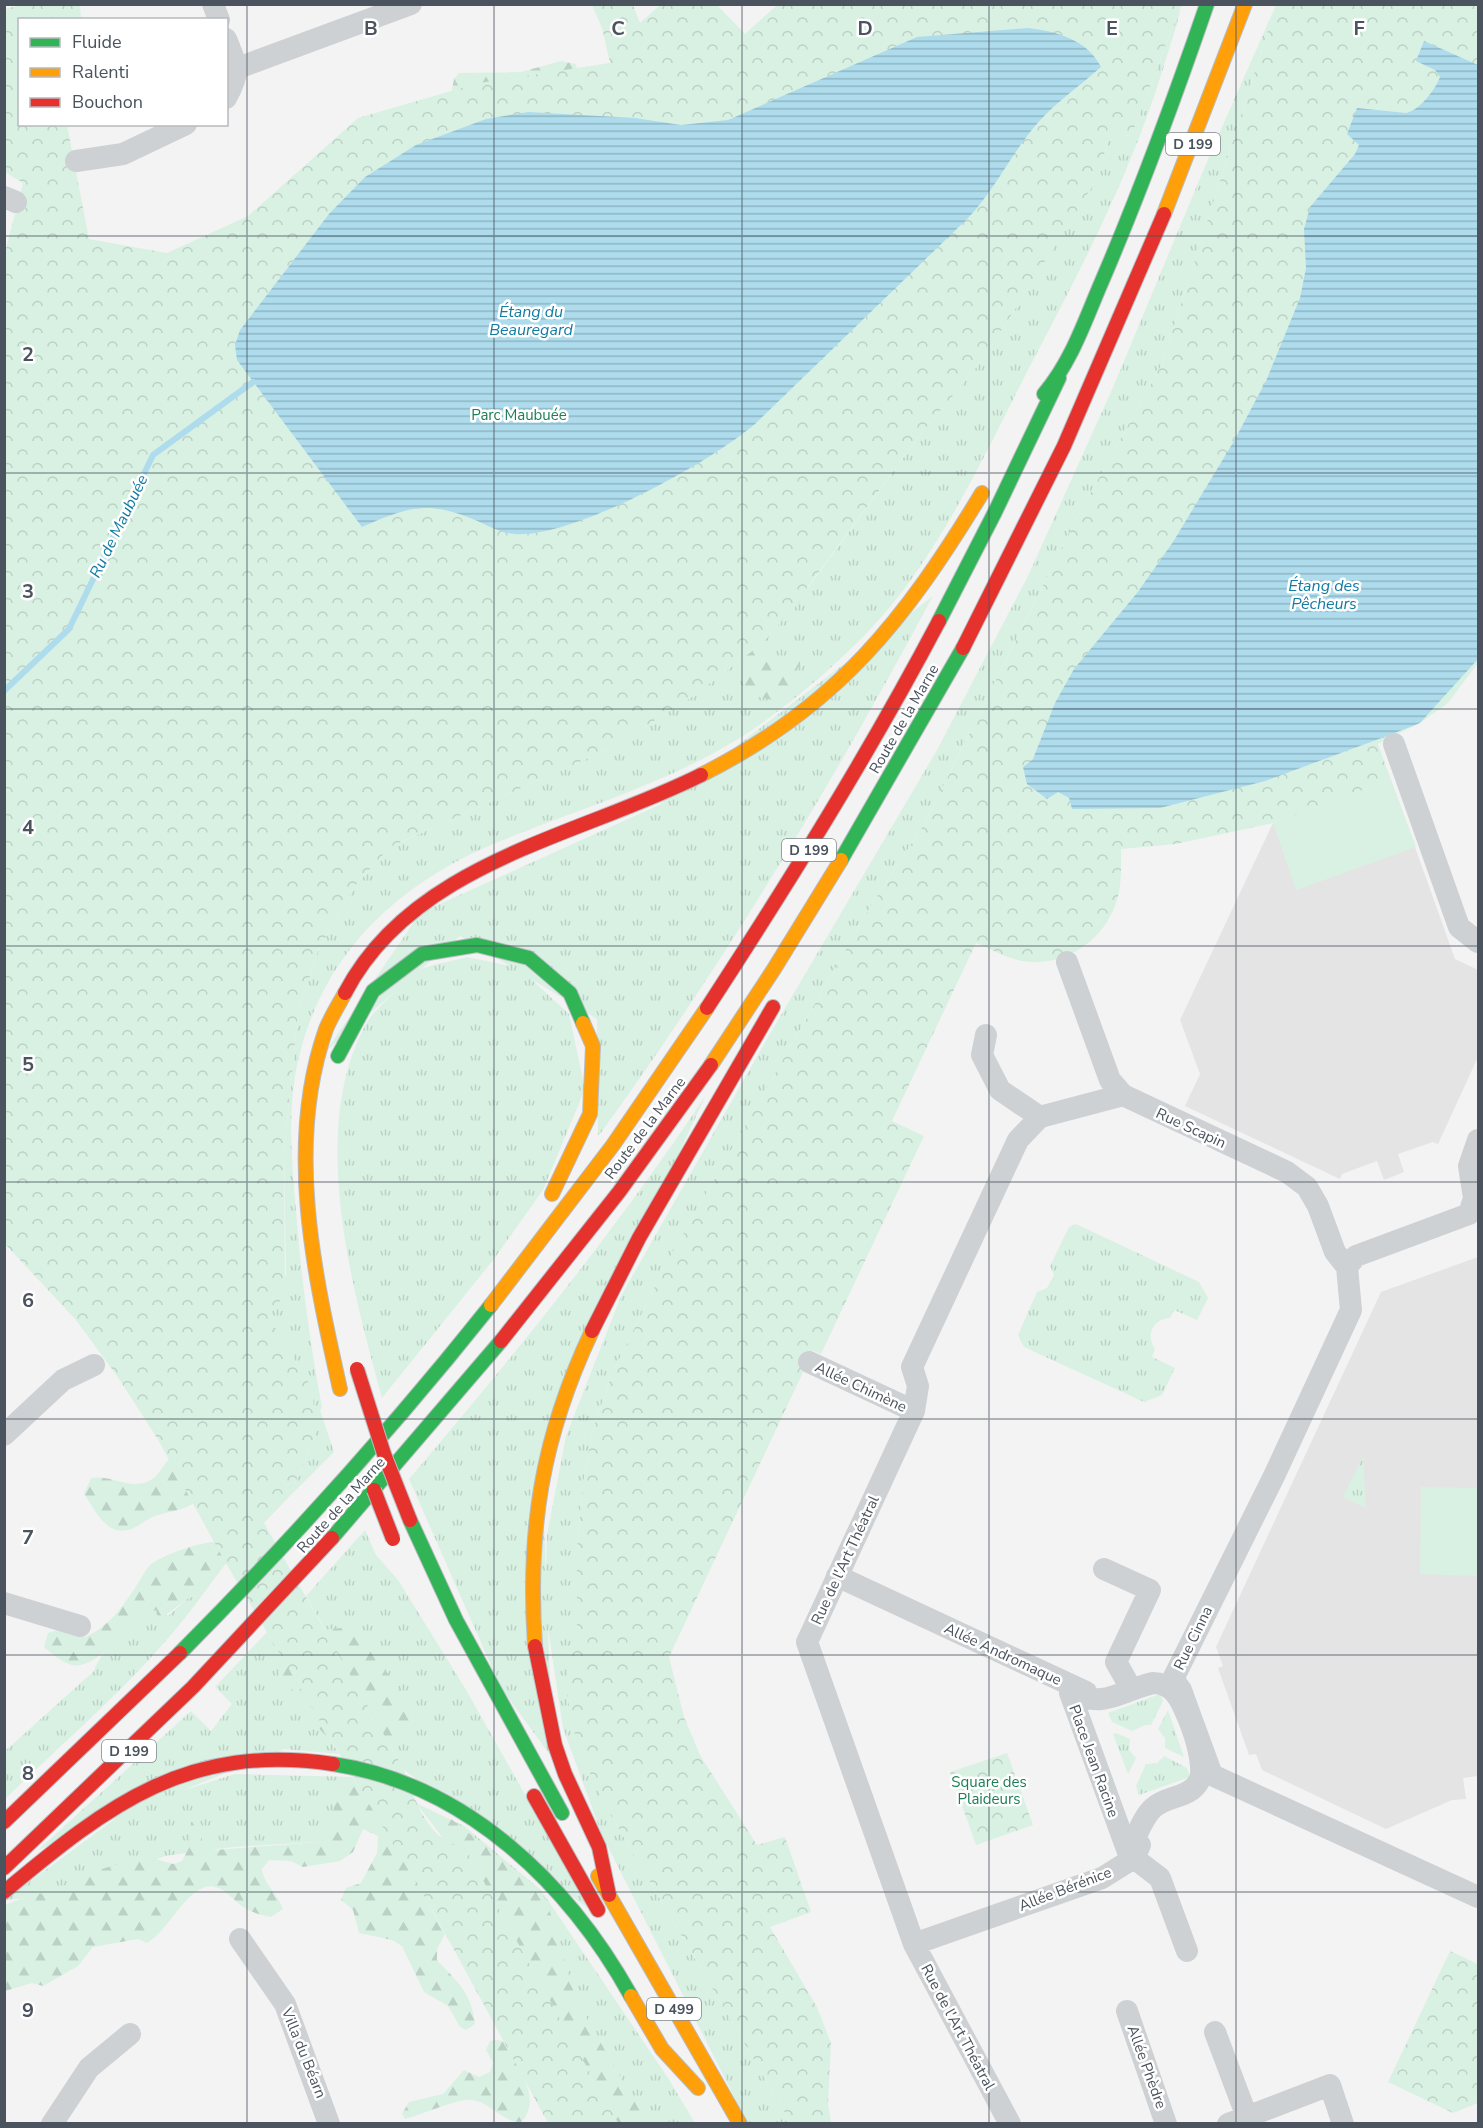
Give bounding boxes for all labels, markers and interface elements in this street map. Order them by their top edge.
text: B [364,15,378,42]
text: C [611,15,625,42]
text: D [857,15,873,42]
text: E [1106,15,1118,42]
text: F [1353,15,1365,42]
legend [18,18,228,126]
text: Fluide [72,30,122,54]
text: Ralenti [72,60,129,84]
text: Bouchon [72,90,143,114]
road number: D 199 [1166,133,1220,155]
water label: Étang du Beauregard [489,301,574,341]
text: 2 [22,341,34,368]
park label: Parc Maubuée [471,405,567,425]
water label: Ru de Maubuée [84,471,154,582]
water label: Étang des Pêcheurs [1288,575,1360,615]
text: 3 [22,578,34,605]
street label: Route de la Marne [865,661,943,777]
text: 4 [22,814,34,841]
road number: D 199 [782,839,836,861]
text: 5 [22,1051,34,1078]
street label: Route de la Marne [600,1073,690,1183]
street label: Rue Scapin [1153,1103,1229,1153]
text: 6 [22,1287,34,1314]
street label: Allée Chimène [812,1357,910,1417]
street label: Route de la Marne [292,1453,390,1557]
street label: Rue de l'Art Théatral [806,1492,884,1628]
text: 7 [22,1524,34,1551]
street label: Rue Cinna [1169,1603,1217,1673]
street label: Allée Andromaque [941,1618,1065,1690]
street label: Place Jean Racine [1064,1702,1124,1820]
road number: D 199 [102,1740,156,1762]
text: 8 [22,1760,34,1787]
park label: Square des Plaideurs [951,1772,1027,1809]
street label: Allée Bérénice [1016,1862,1114,1916]
street label: Rue de l'Art Théatral [916,1960,1000,2094]
text: 9 [22,1997,34,2024]
road number: D 499 [647,1998,701,2020]
street label: Villa du Béarn [276,2004,331,2101]
street label: Allée Phèdre [1123,2022,1171,2112]

